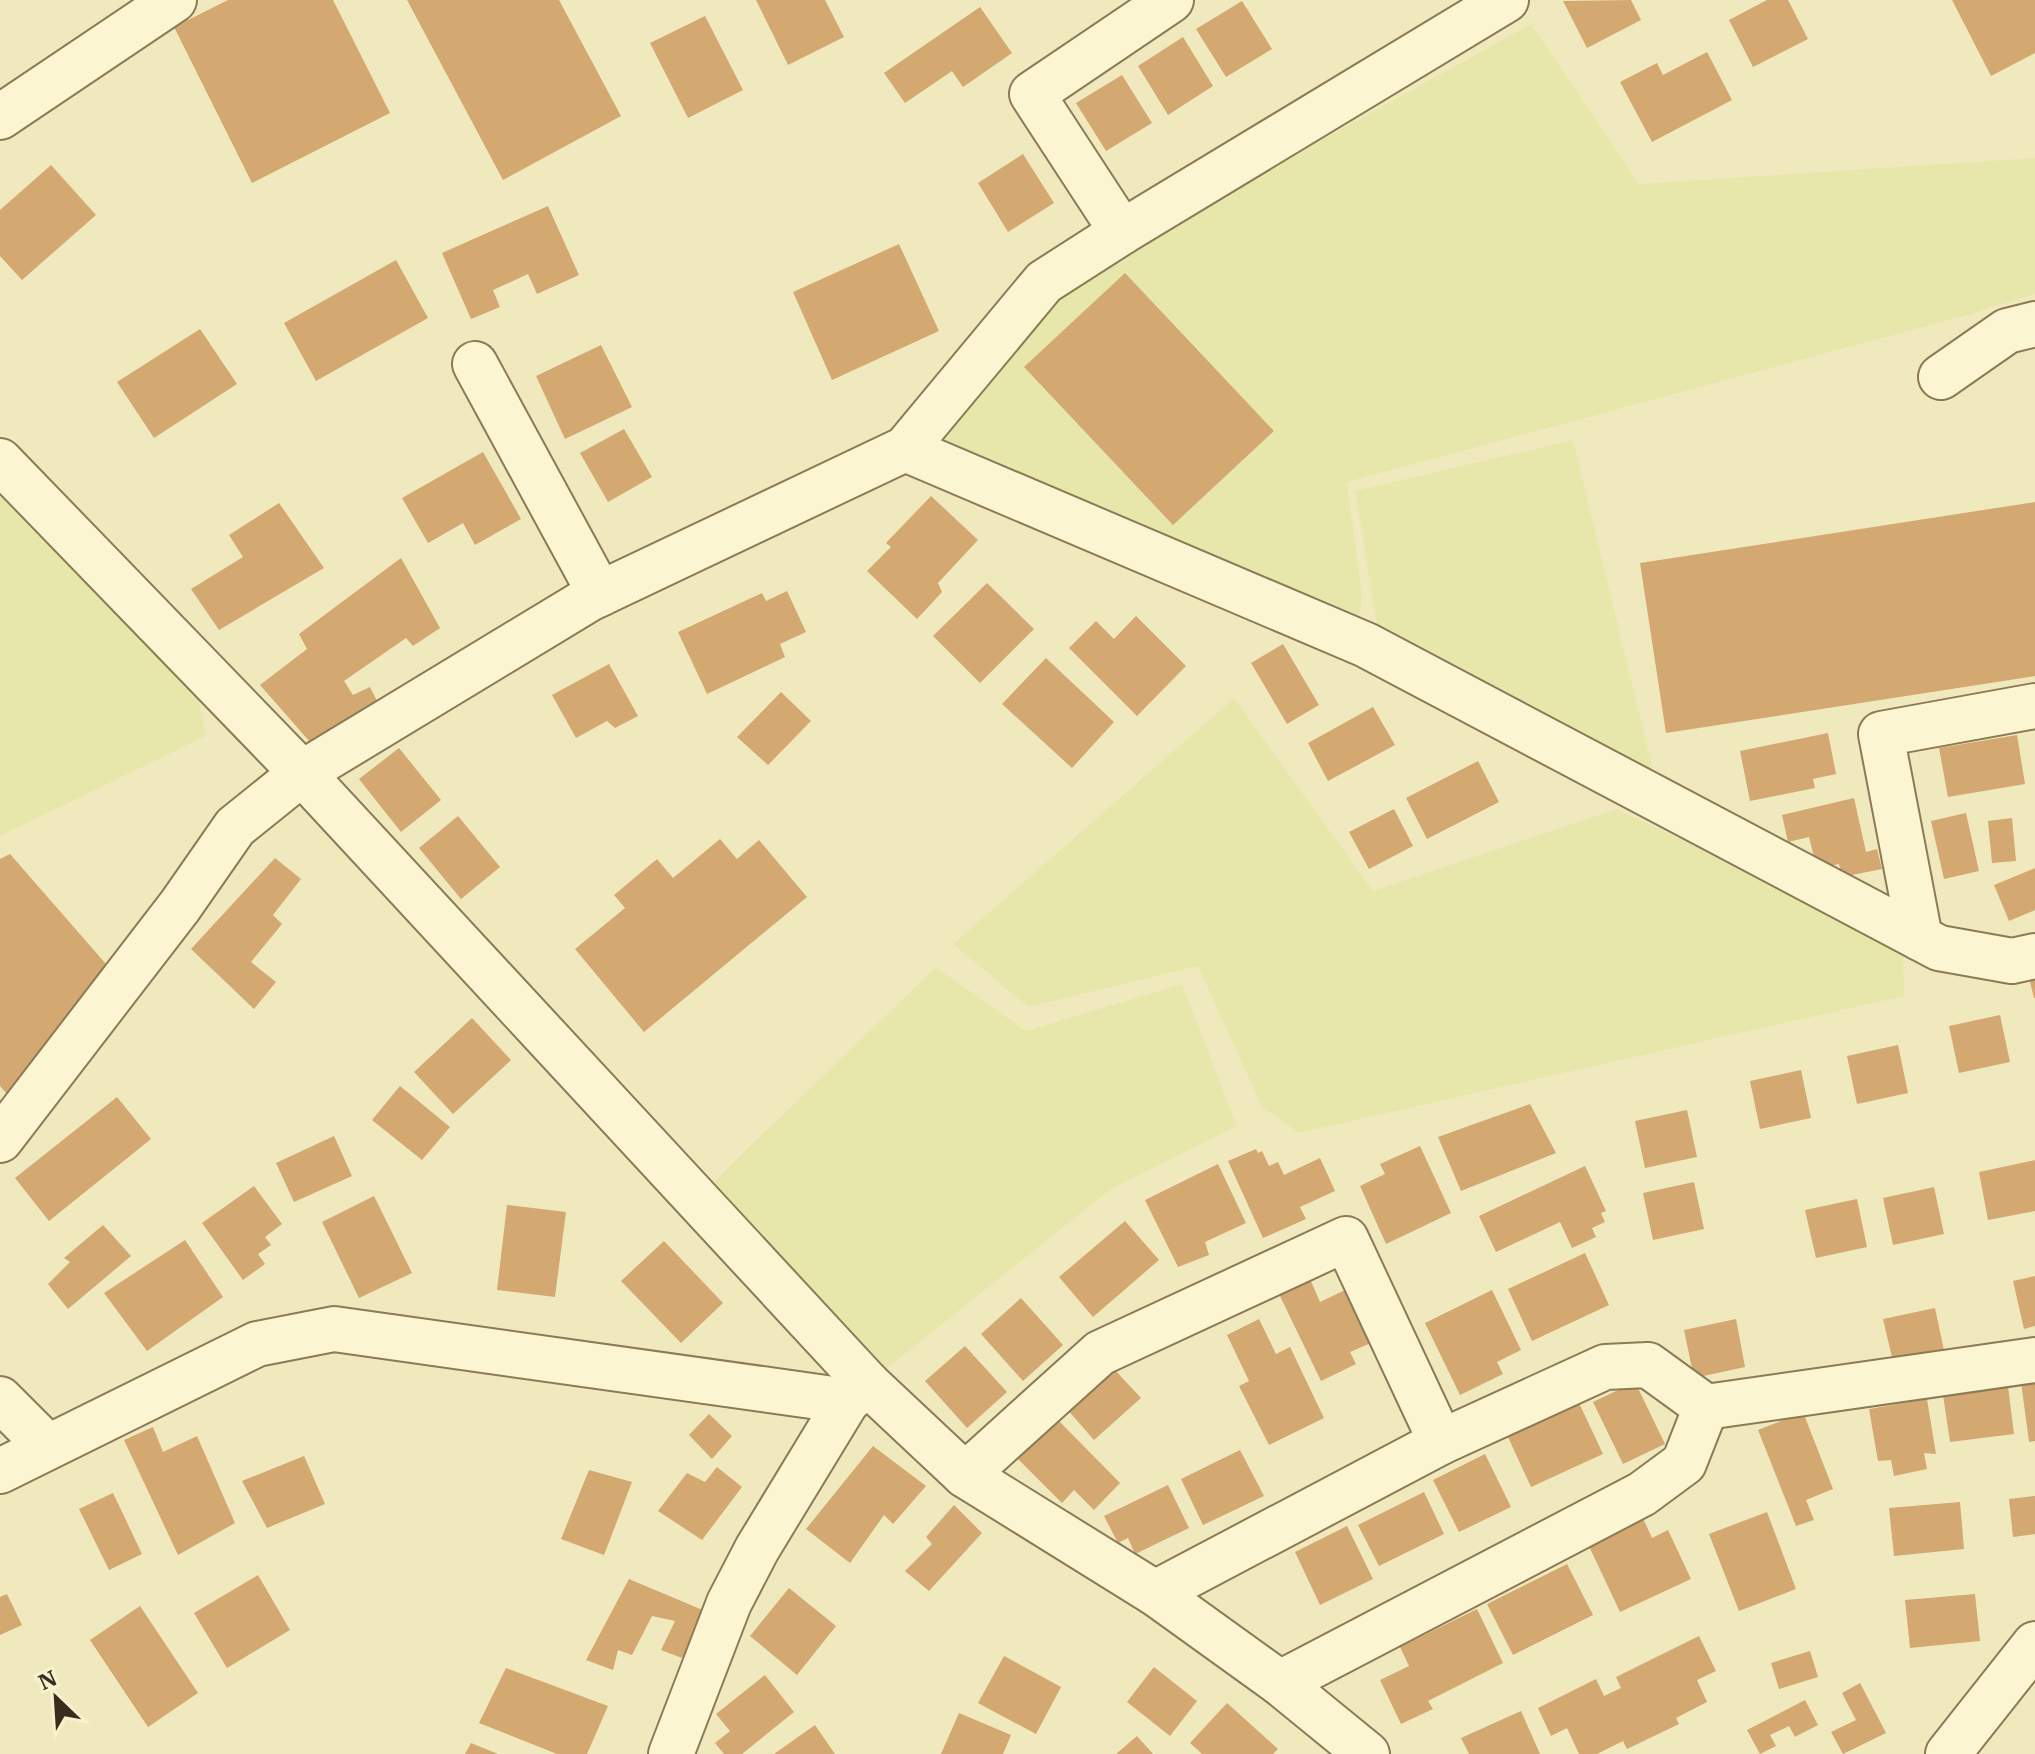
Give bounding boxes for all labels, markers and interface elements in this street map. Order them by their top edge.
north arrow [16,1658,96,1738]
text: N [33,1663,61,1696]

